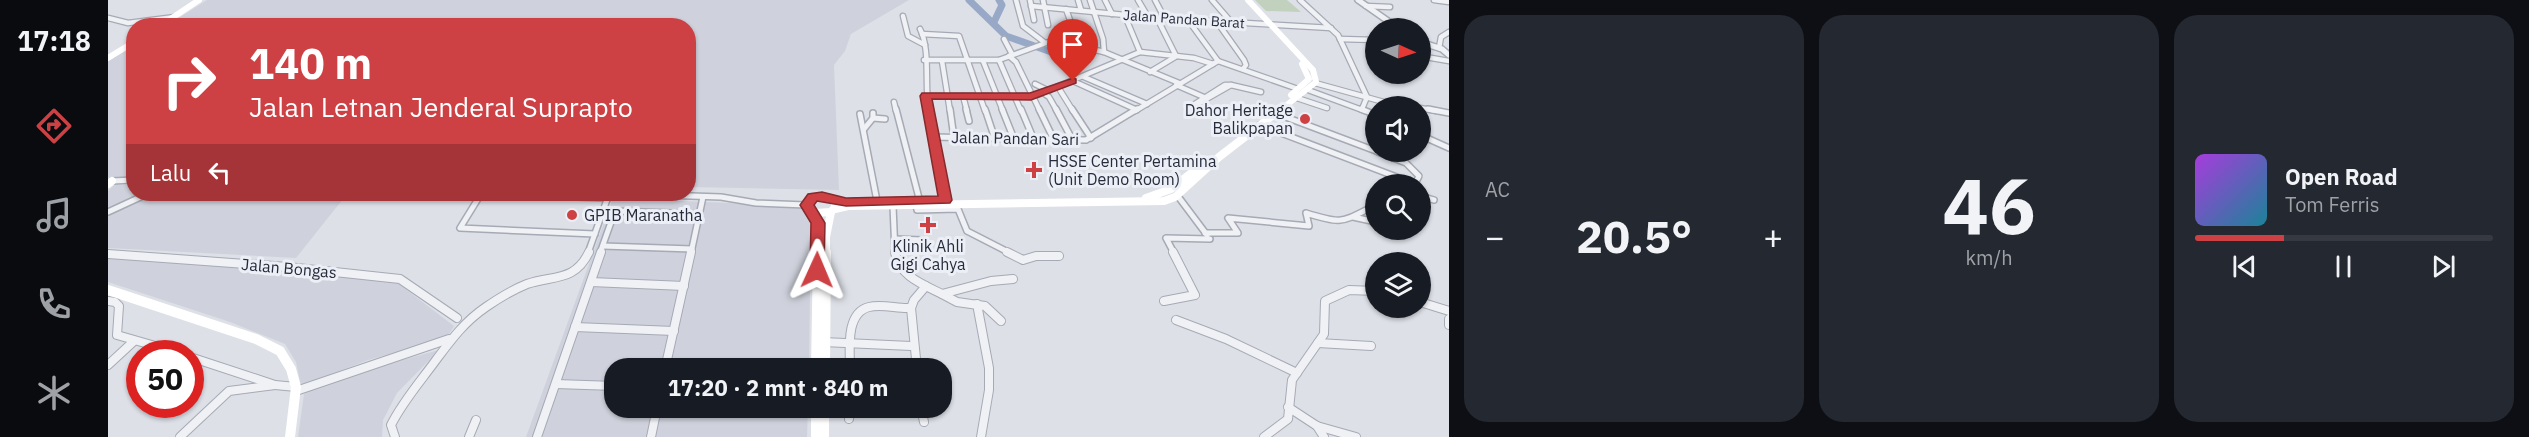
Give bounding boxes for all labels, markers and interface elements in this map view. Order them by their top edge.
street label: Jalan Pandan Barat [1123,6,1245,32]
north arrow [1365,18,1431,84]
map controls [1365,18,1431,318]
pin [1047,19,1098,81]
text: 17:18 [17,23,91,58]
icon: arrive [1056,28,1089,61]
text: 140 m [249,36,372,91]
icon: right [150,42,228,120]
text: Jalan Letnan Jenderal Suprapto [249,89,633,124]
button: sound [1365,96,1431,162]
place label: Dahor Heritage Balikpapan [1185,100,1293,138]
icon: directions [33,105,75,147]
marker: Dahor Heritage Balikpapan [1298,112,1312,126]
street label: Jalan Pandan Sari [951,127,1079,149]
place label: HSSE Center Pertamina (Unit Demo Room) [1048,151,1217,189]
text: 46 [1942,154,2036,255]
icon: left [203,156,236,189]
text: Lalu [150,158,191,187]
marker: HSSE Center Pertamina (Unit Demo Room) [1025,161,1043,179]
text: Open Road [2285,162,2398,191]
button: search [1365,174,1431,240]
text: AC [1485,176,1510,203]
text: Tom Ferris [2285,191,2380,218]
icon: music [33,194,75,236]
place label: GPIB Maranatha [584,205,703,225]
text: 20.5° [1576,207,1692,265]
marker: GPIB Maranatha [565,208,579,222]
text: − [1485,215,1505,258]
text: + [1763,215,1783,258]
marker: Klinik Ahli Gigi Cahya [919,216,937,234]
place label: Klinik Ahli Gigi Cahya [890,236,966,274]
position arrow [785,238,849,302]
text: km/h [1965,244,2013,271]
icon: previous [2228,250,2261,283]
icon: pause [2327,250,2360,283]
icon: next [2427,250,2460,283]
button: layers [1365,252,1431,318]
street label: Jalan Bongas [240,254,338,282]
icon: phone [33,283,75,325]
speed limit sign: 50 [126,340,204,418]
icon: climate [33,372,75,414]
text: 17:20 · 2 mnt · 840 m [668,373,888,402]

